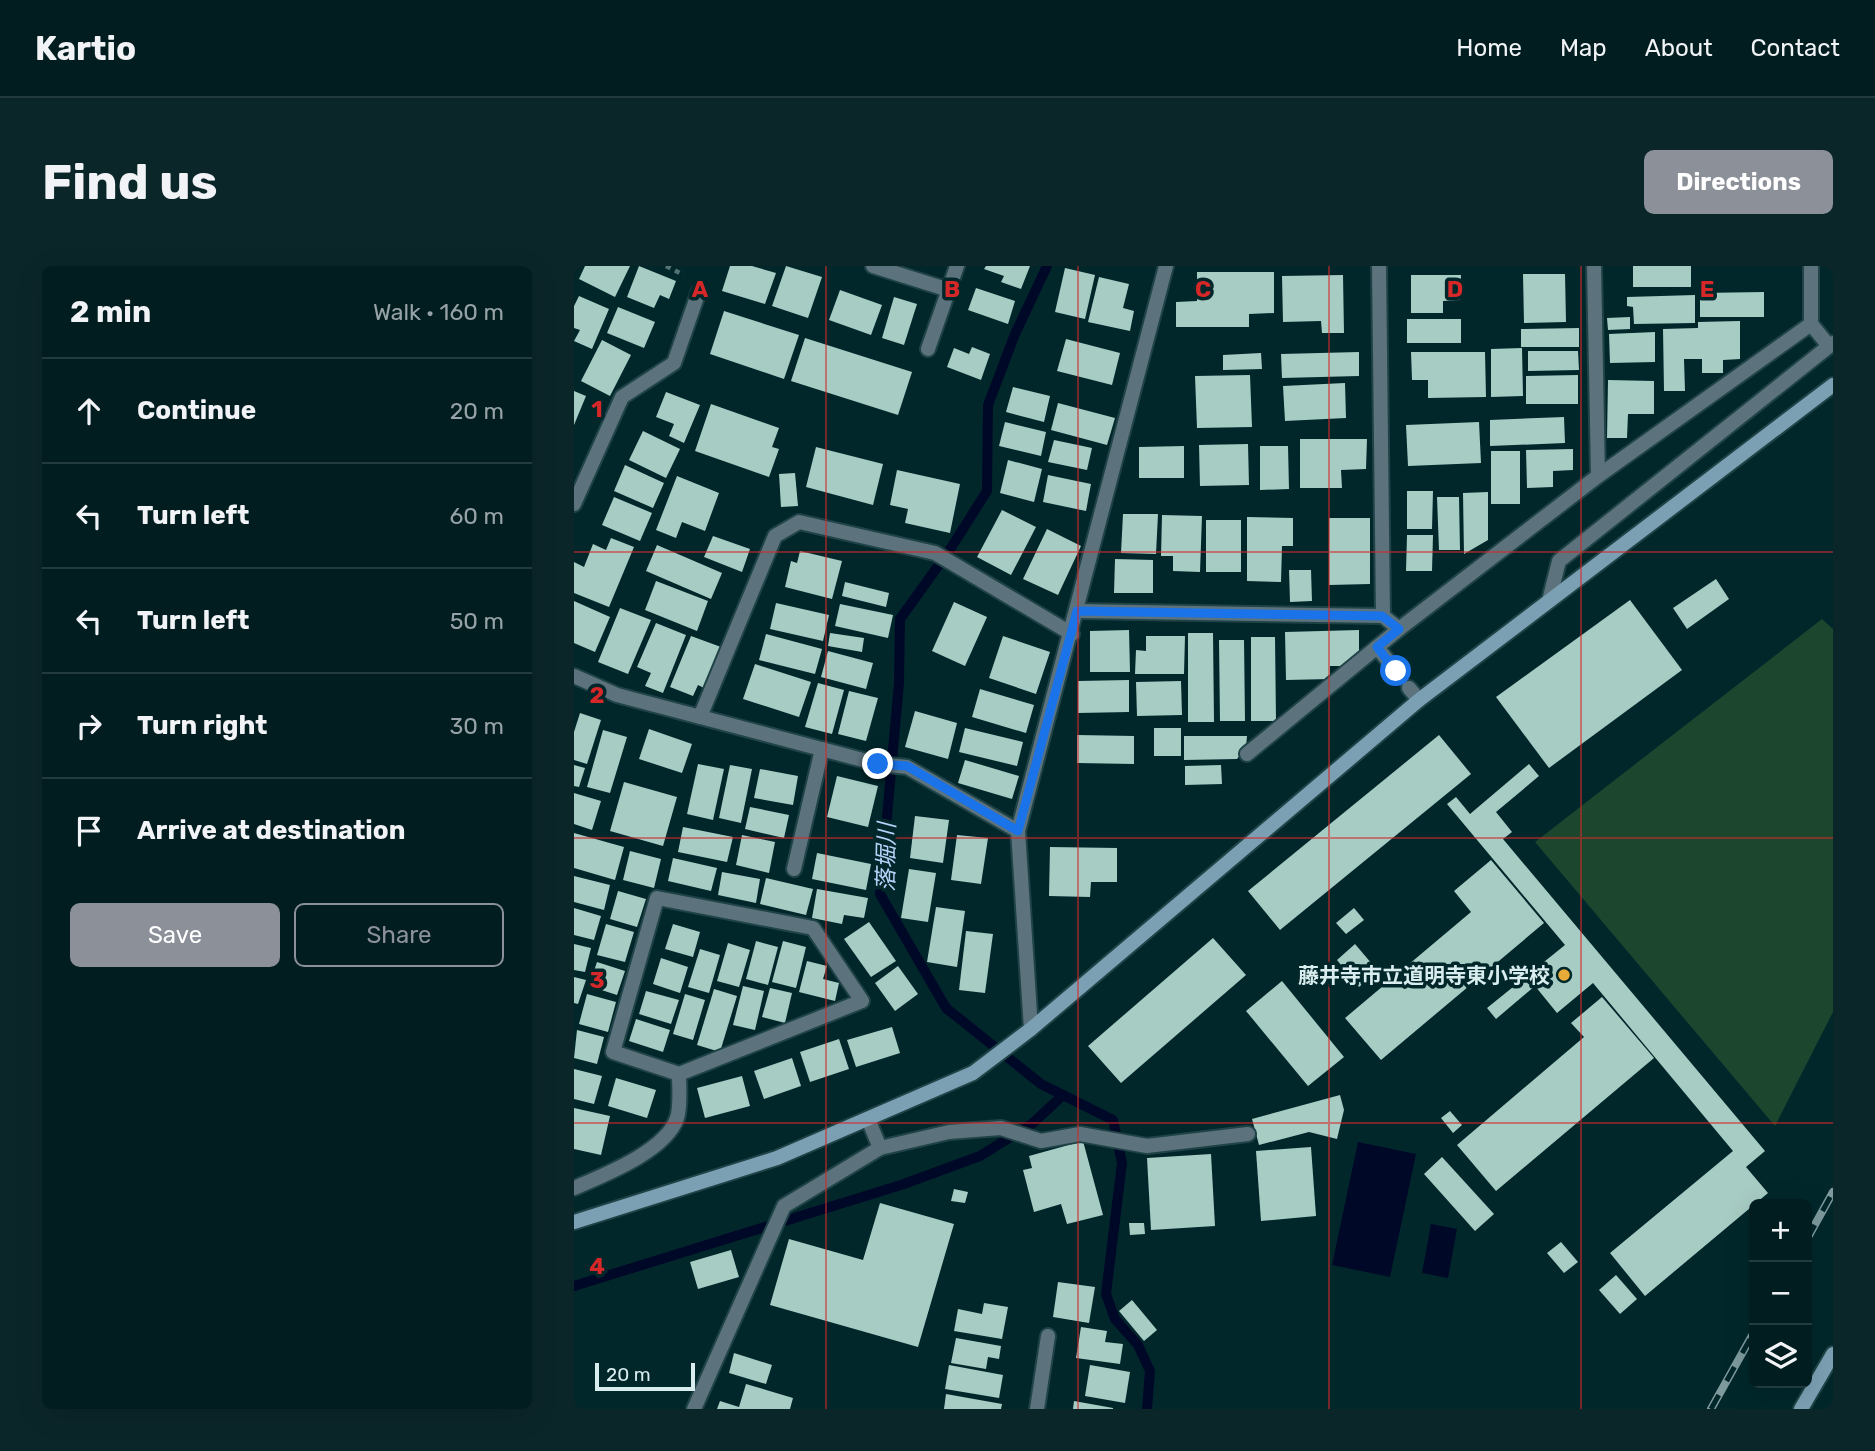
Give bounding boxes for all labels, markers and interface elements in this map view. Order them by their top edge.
text: Kartio [35,29,136,68]
text: Home [1456,34,1522,62]
text: Map [1560,34,1607,62]
text: About [1645,34,1713,62]
text: Contact [1751,34,1840,62]
button: Directions [1644,150,1833,214]
text: Find us [42,153,218,211]
text: A [692,275,709,303]
text: B [944,275,960,303]
text: C [1195,275,1211,303]
text: D [1447,275,1463,303]
text: E [1700,275,1714,303]
text: 2 min [70,294,151,330]
text: Walk · 160 m [373,298,504,326]
icon: ahead [70,392,108,430]
text: Continue [137,395,256,426]
text: 1 [591,395,603,423]
text: 20 m [450,397,504,425]
icon: left [70,497,108,535]
text: Turn left [137,500,249,531]
text: 60 m [449,502,504,530]
icon: left [70,602,108,640]
text: Turn left [137,605,249,636]
text: 50 m [450,607,504,635]
route start [1380,655,1411,686]
text: 2 [590,681,604,709]
icon: right [70,707,108,745]
text: Turn right [137,710,267,741]
text: 30 m [449,712,504,740]
route end [862,748,893,779]
icon: arrive [70,812,108,850]
text: Arrive at destination [137,815,405,846]
water label: 落堀川 [871,819,901,892]
button: Save [70,903,280,967]
button: Share [294,903,504,967]
place label: 藤井寺市立道明寺東小学校 [1298,963,1550,988]
text: 3 [589,966,605,994]
marker: 藤井寺市立道明寺東小学校 [1556,967,1572,983]
map controls [1749,1199,1812,1388]
button: + [1749,1199,1812,1262]
text: 4 [589,1252,605,1280]
button: − [1749,1262,1812,1325]
button: layers [1749,1325,1812,1388]
scale bar [595,1360,695,1392]
text: 20 m [606,1363,651,1386]

